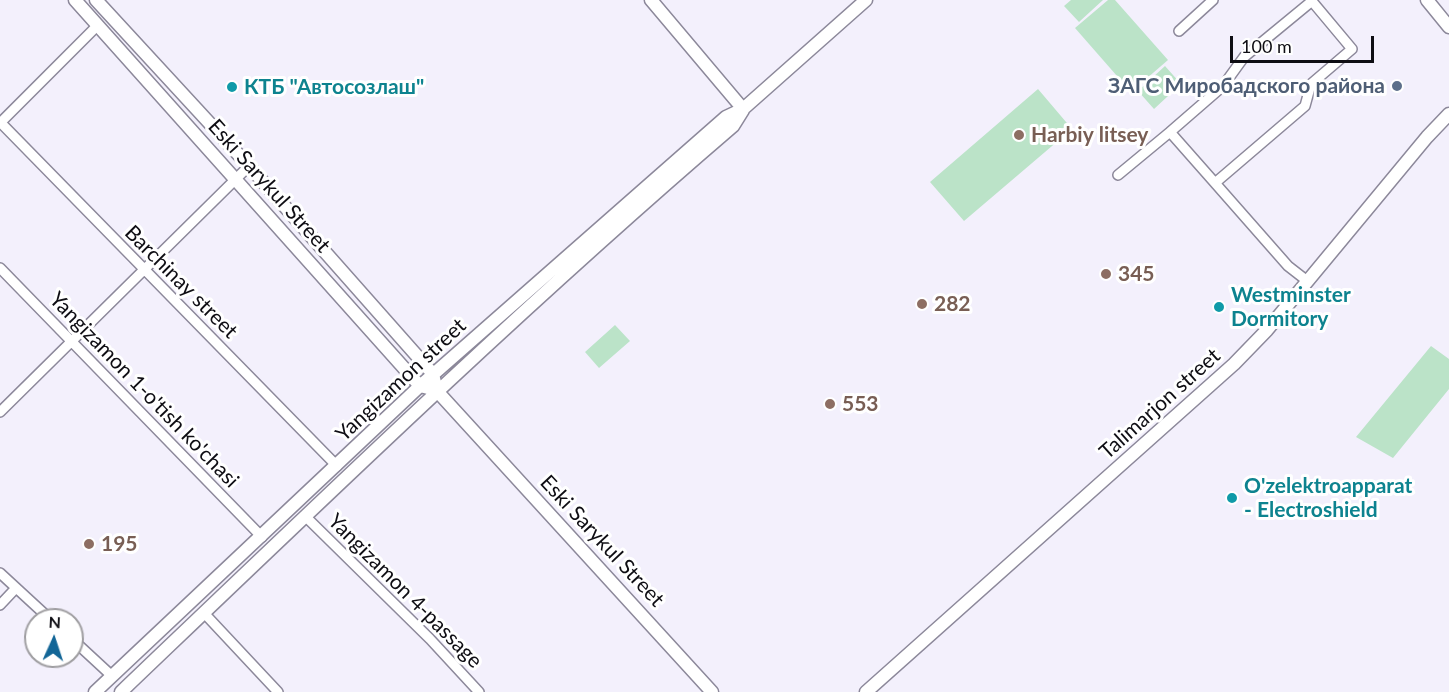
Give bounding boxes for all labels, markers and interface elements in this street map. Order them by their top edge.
scale bar [1233,24,1377,62]
text: 100 m [1241,35,1292,57]
place label: ЗАГС Миробадского района [1108,73,1385,99]
place label: КТБ "Автосозлаш" [244,74,424,100]
marker: ЗАГС Миробадского района [1390,79,1404,93]
marker: КТБ "Автосозлаш" [225,80,239,94]
street label: Eski Sarykul Street [203,114,335,258]
place label: Harbiy litsey [1031,122,1148,148]
marker: Harbiy litsey [1012,128,1026,142]
street label: Barchinay street [119,220,243,344]
place label: 345 [1118,261,1155,287]
marker: 345 [1099,267,1113,281]
place label: Westminster Dormitory [1231,282,1351,332]
street label: Yangizamon 1-o'tish ko'chasi [44,287,244,493]
place label: 282 [934,291,971,317]
marker: 282 [915,297,929,311]
marker: Westminster Dormitory [1212,300,1226,314]
street label: Yangizamon street [331,313,471,447]
street label: Talimarjon street [1095,343,1225,465]
place label: 553 [842,391,879,417]
marker: 553 [823,397,837,411]
street label: Eski Sarykul Street [535,470,669,612]
place label: O'zelektroapparat - Electroshield [1244,473,1412,523]
marker: O'zelektroapparat - Electroshield [1225,491,1239,505]
street label: Yangizamon 4-passage [323,509,487,673]
place label: 195 [101,531,138,557]
marker: 195 [82,537,96,551]
north arrow [24,608,84,668]
text: N [48,612,62,631]

